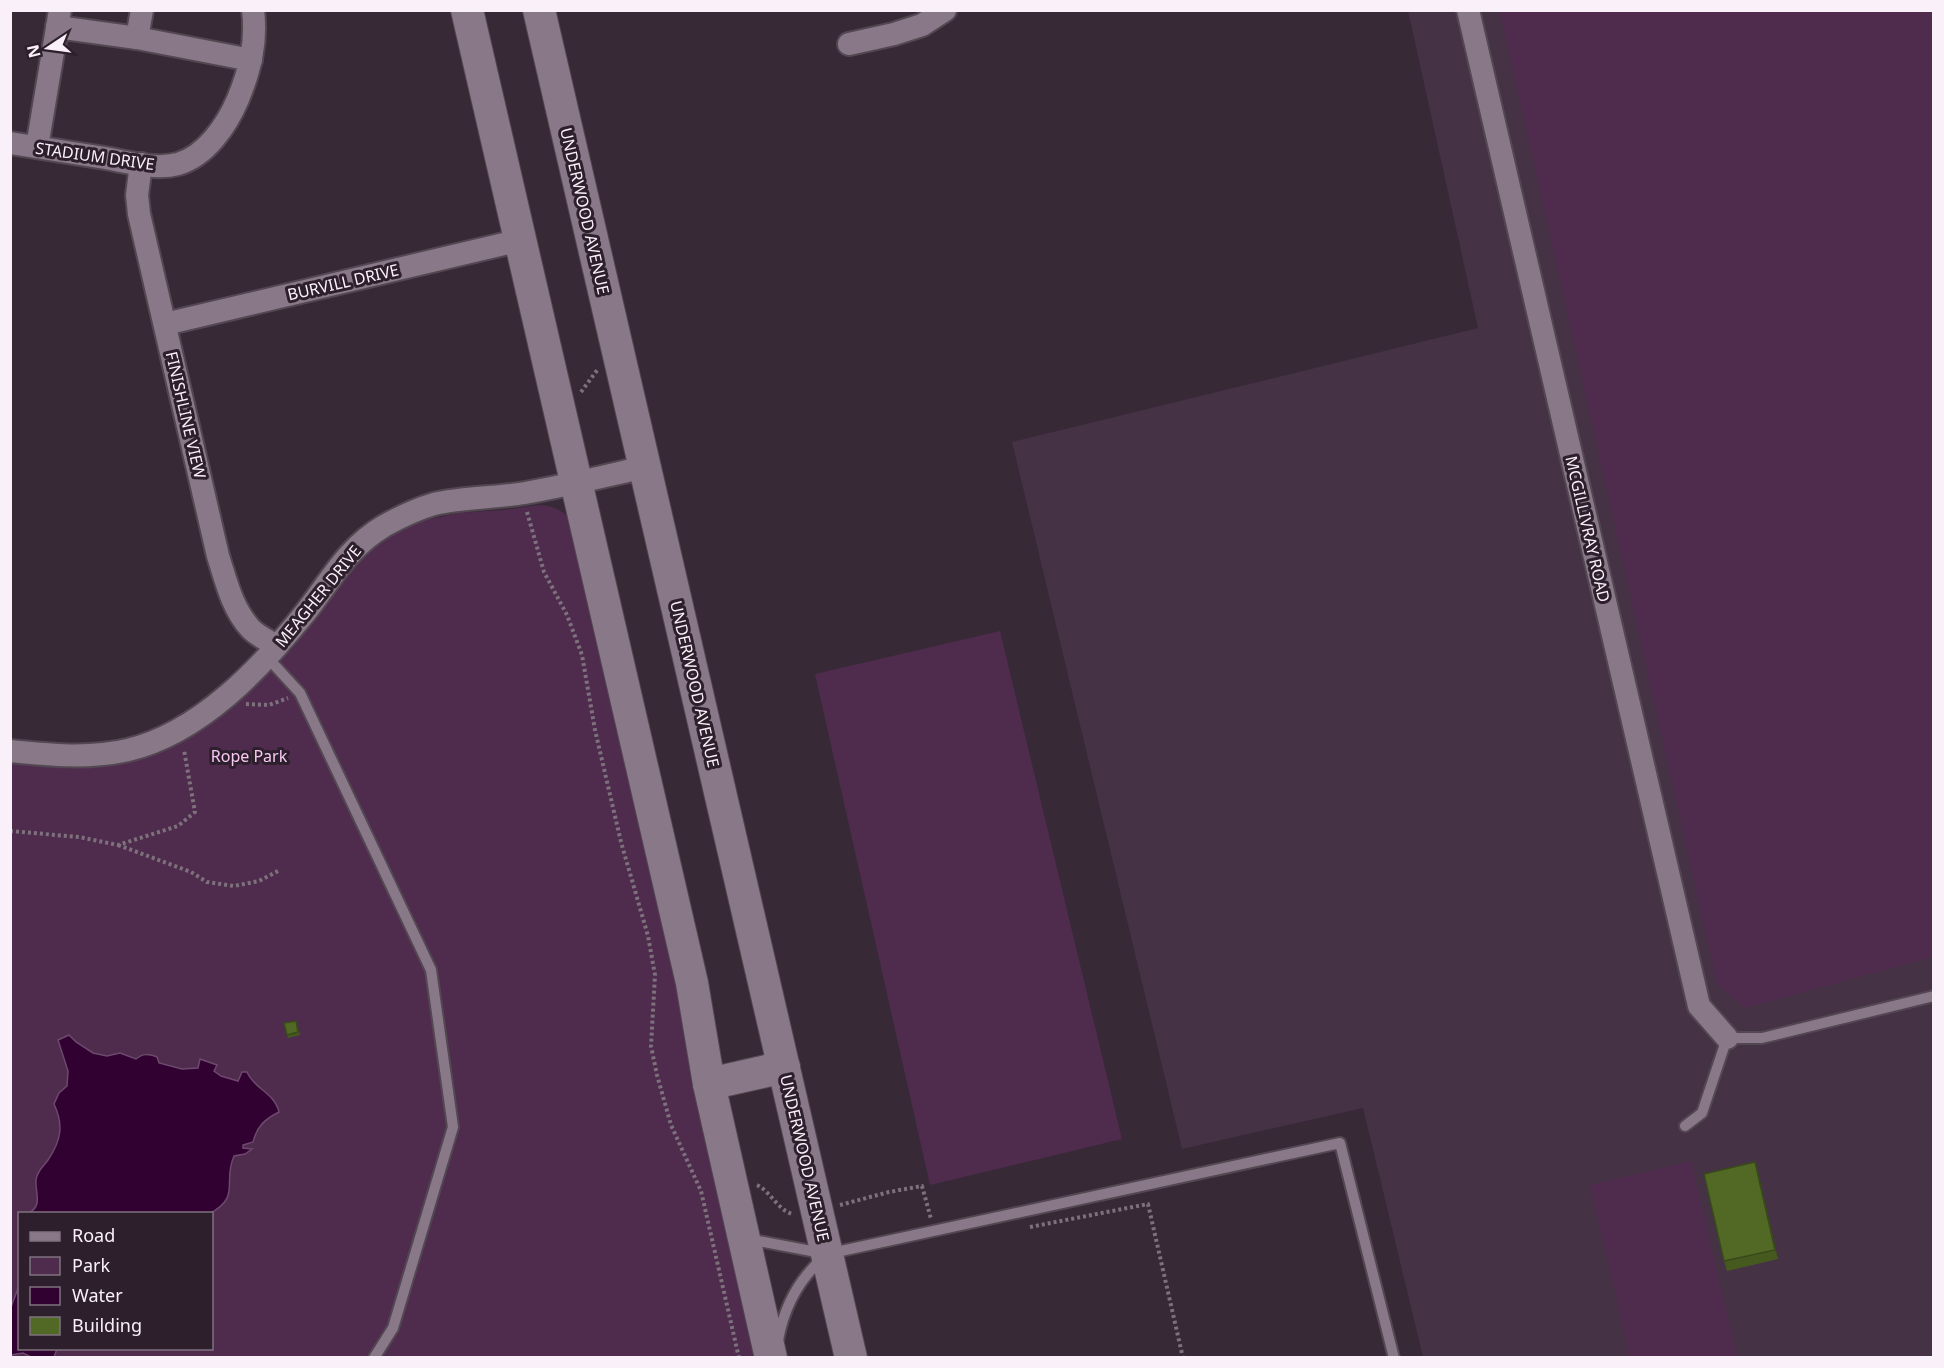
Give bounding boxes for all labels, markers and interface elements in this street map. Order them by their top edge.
north arrow [18,18,78,78]
text: N [21,43,46,60]
street label: UNDERWOOD AVENUE [555,125,615,297]
street label: STADIUM DRIVE [34,137,156,175]
street label: BURVILL DRIVE [285,259,401,305]
street label: FINISHLINE VIEW [161,349,211,481]
street label: MCGILLIVRAY ROAD [1560,454,1616,604]
street label: MEAGHER DRIVE [270,540,366,652]
street label: UNDERWOOD AVENUE [665,598,725,770]
park label: Rope Park [211,745,288,767]
street label: UNDERWOOD AVENUE [775,1072,835,1244]
legend [18,1212,213,1350]
text: Road [72,1223,115,1247]
text: Park [72,1253,110,1277]
text: Water [72,1283,123,1307]
text: Building [72,1313,142,1337]

